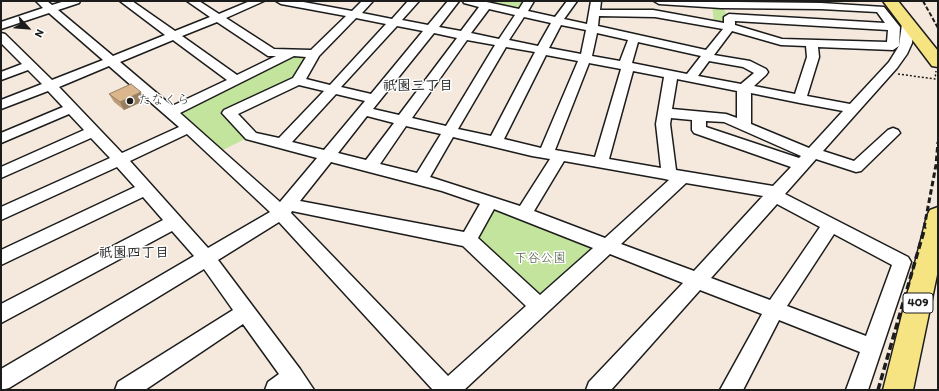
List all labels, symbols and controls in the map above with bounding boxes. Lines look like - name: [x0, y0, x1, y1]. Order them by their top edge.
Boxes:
- north arrow: [8, 8, 48, 48]
- text: N: [32, 27, 47, 40]
- district label: 祇園三丁目: [383, 78, 453, 94]
- place label: たなくら: [138, 93, 190, 109]
- marker: たなくら: [125, 96, 135, 106]
- district label: 祇園四丁目: [99, 245, 169, 261]
- park label: 下谷公園: [514, 251, 566, 267]
- road number: 409: [903, 293, 933, 313]

